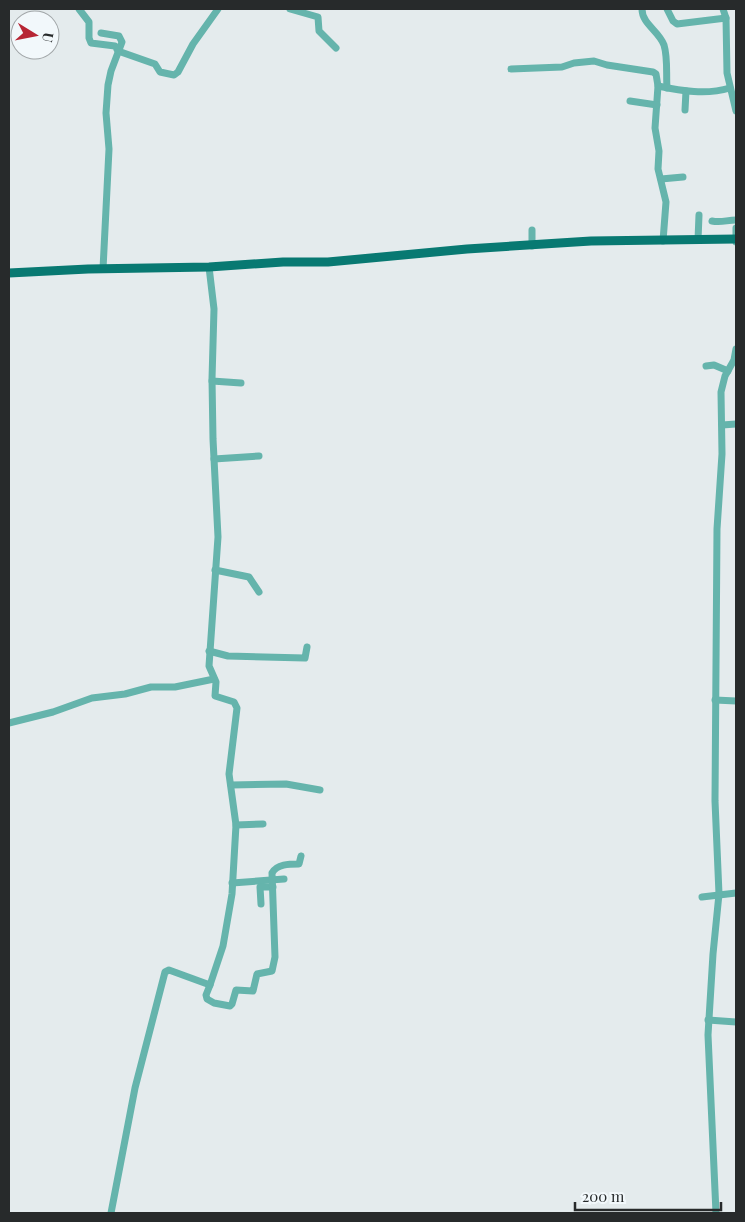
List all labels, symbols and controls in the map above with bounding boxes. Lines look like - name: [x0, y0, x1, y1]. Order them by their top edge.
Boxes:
- north arrow: [10, 10, 60, 60]
- text: U: [38, 31, 58, 44]
- scale bar: [575, 1180, 721, 1212]
- text: 200 m: [582, 1186, 625, 1206]

